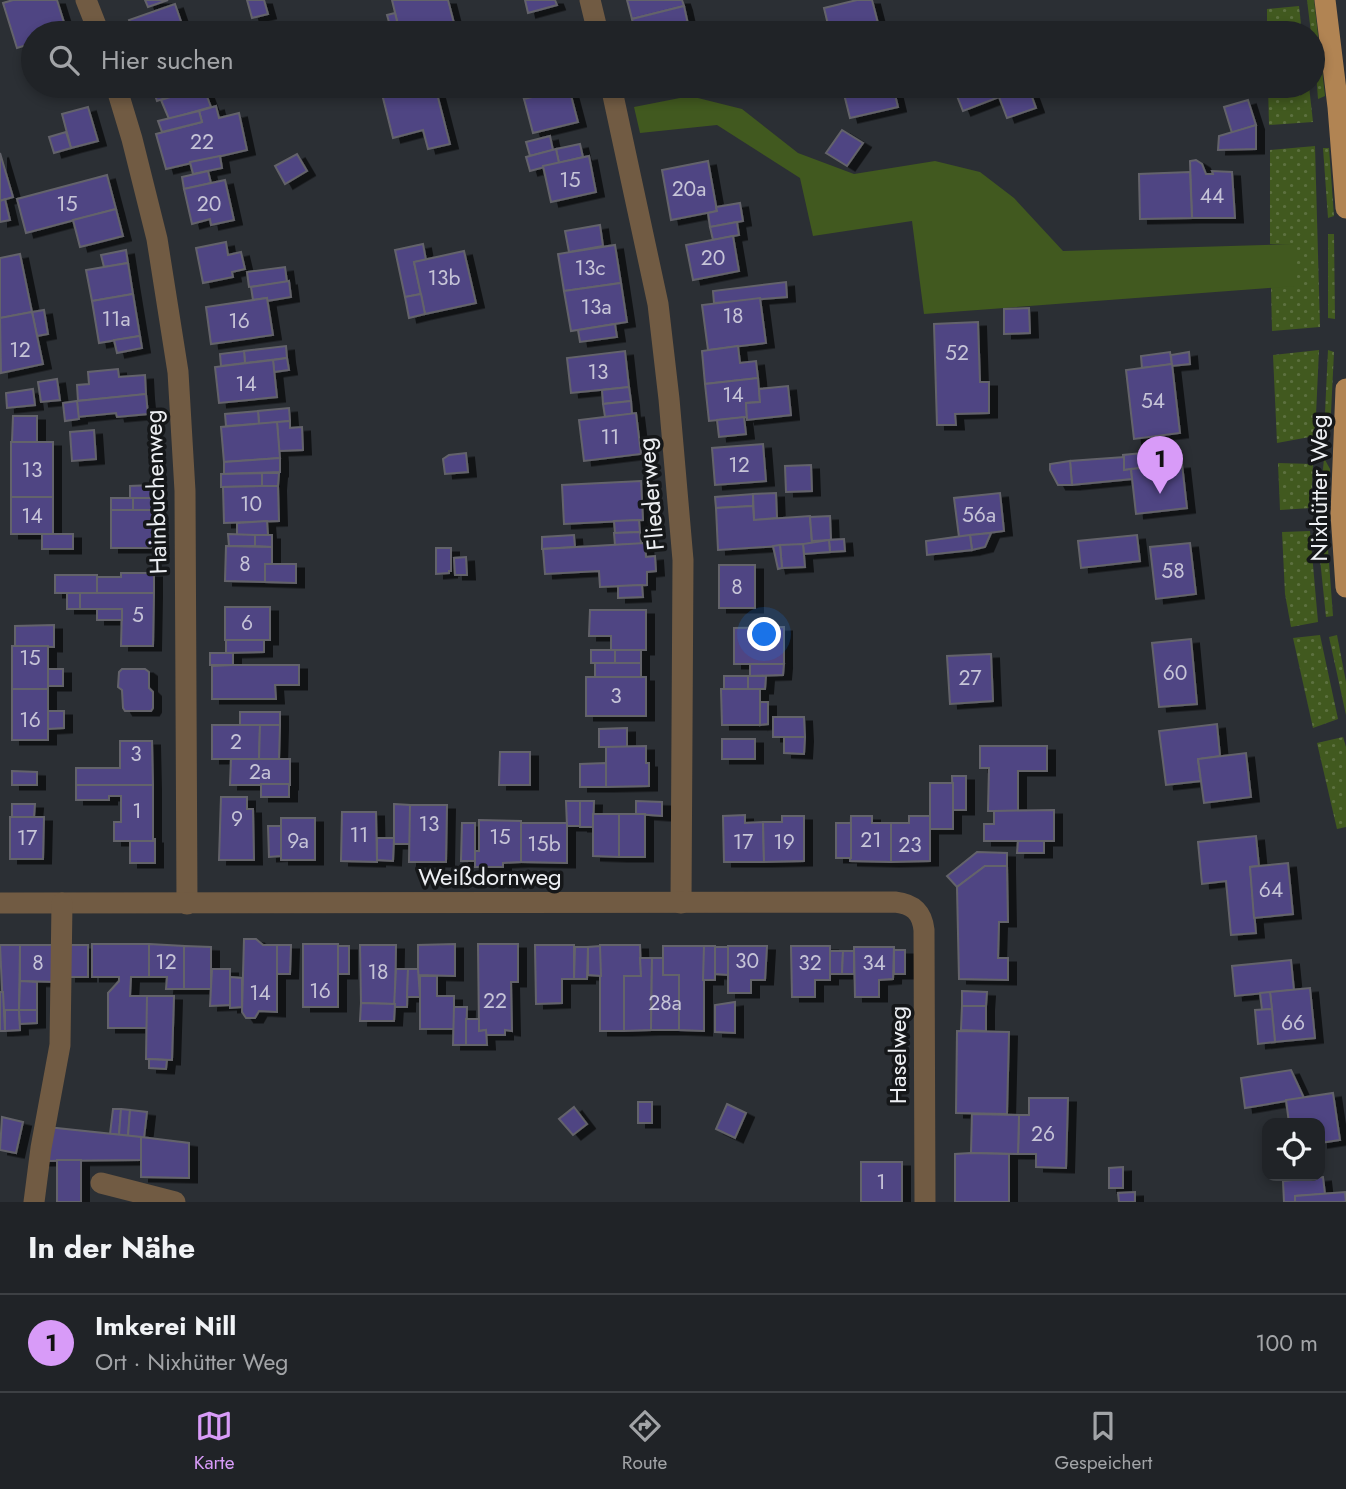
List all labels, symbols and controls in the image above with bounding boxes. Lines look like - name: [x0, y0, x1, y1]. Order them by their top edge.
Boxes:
- search box: [21, 21, 1325, 98]
- icon: search: [45, 41, 83, 79]
- text: Hier suchen: [101, 41, 234, 79]
- house number: 22: [190, 127, 214, 157]
- house number: 15: [559, 165, 581, 195]
- house number: 20a: [672, 174, 706, 204]
- house number: 44: [1200, 181, 1224, 211]
- house number: 15: [56, 189, 78, 219]
- house number: 20: [197, 189, 221, 219]
- house number: 20: [701, 243, 725, 273]
- house number: 13c: [575, 253, 605, 283]
- house number: 13b: [428, 263, 460, 293]
- house number: 13a: [580, 292, 612, 322]
- house number: 18: [723, 301, 743, 331]
- house number: 11a: [101, 304, 131, 334]
- house number: 16: [228, 306, 250, 336]
- house number: 12: [9, 335, 31, 365]
- house number: 52: [945, 338, 969, 368]
- house number: 13: [588, 357, 608, 387]
- house number: 14: [235, 369, 257, 399]
- house number: 14: [722, 380, 744, 410]
- house number: 54: [1141, 386, 1165, 416]
- street label: Hainbuchenweg: [135, 409, 176, 575]
- street label: Nixhütter Weg: [1301, 414, 1336, 562]
- house number: 11: [601, 422, 619, 452]
- street label: Fliederweg: [628, 436, 673, 552]
- pin: 1: [1137, 436, 1183, 494]
- house number: 12: [728, 450, 750, 480]
- house number: 13: [22, 455, 42, 485]
- house number: 10: [240, 489, 262, 519]
- house number: 56a: [962, 500, 996, 530]
- house number: 14: [21, 501, 43, 531]
- house number: 8: [239, 549, 251, 579]
- house number: 58: [1161, 556, 1185, 586]
- house number: 8: [731, 572, 743, 602]
- house number: 5: [132, 600, 144, 630]
- house number: 6: [241, 608, 253, 638]
- your location: [747, 617, 781, 651]
- house number: 15: [19, 643, 41, 673]
- house number: 60: [1163, 658, 1187, 688]
- house number: 27: [959, 663, 981, 693]
- house number: 3: [610, 681, 622, 711]
- house number: 16: [19, 705, 41, 735]
- house number: 2: [230, 727, 242, 757]
- house number: 3: [130, 739, 142, 769]
- house number: 2a: [249, 757, 271, 787]
- house number: 1: [132, 796, 142, 826]
- house number: 9: [231, 804, 243, 834]
- house number: 13: [419, 809, 439, 839]
- house number: 11: [350, 820, 368, 850]
- house number: 15: [489, 822, 511, 852]
- house number: 17: [17, 823, 37, 853]
- house number: 21: [860, 825, 882, 855]
- house number: 9a: [287, 826, 309, 856]
- house number: 17: [733, 827, 753, 857]
- house number: 19: [773, 827, 795, 857]
- house number: 15b: [527, 829, 561, 859]
- house number: 23: [898, 830, 922, 860]
- street label: Weißdornweg: [418, 859, 562, 894]
- house number: 64: [1259, 875, 1283, 905]
- house number: 30: [735, 946, 759, 976]
- house number: 12: [155, 947, 177, 977]
- house number: 8: [32, 948, 44, 978]
- house number: 32: [798, 948, 822, 978]
- house number: 34: [862, 948, 886, 978]
- house number: 18: [368, 957, 388, 987]
- house number: 16: [309, 976, 331, 1006]
- house number: 14: [249, 978, 271, 1008]
- house number: 22: [483, 986, 507, 1016]
- house number: 28a: [648, 988, 682, 1018]
- street label: Haselweg: [880, 1006, 915, 1104]
- house number: 66: [1281, 1008, 1305, 1038]
- map controls: [1262, 1118, 1325, 1181]
- button: locate: [1262, 1118, 1325, 1181]
- house number: 26: [1031, 1119, 1055, 1149]
- house number: 1: [876, 1167, 886, 1197]
- text: In der Nähe: [28, 1226, 195, 1269]
- text: Imkerei Nill: [95, 1307, 236, 1345]
- text: 1: [45, 1326, 57, 1360]
- text: 100 m: [1255, 1326, 1318, 1360]
- text: Ort · Nixhütter Weg: [95, 1345, 288, 1379]
- tab: Karte: [194, 1407, 234, 1476]
- tab: Route: [622, 1407, 667, 1476]
- tab: Gespeichert: [1055, 1407, 1152, 1476]

